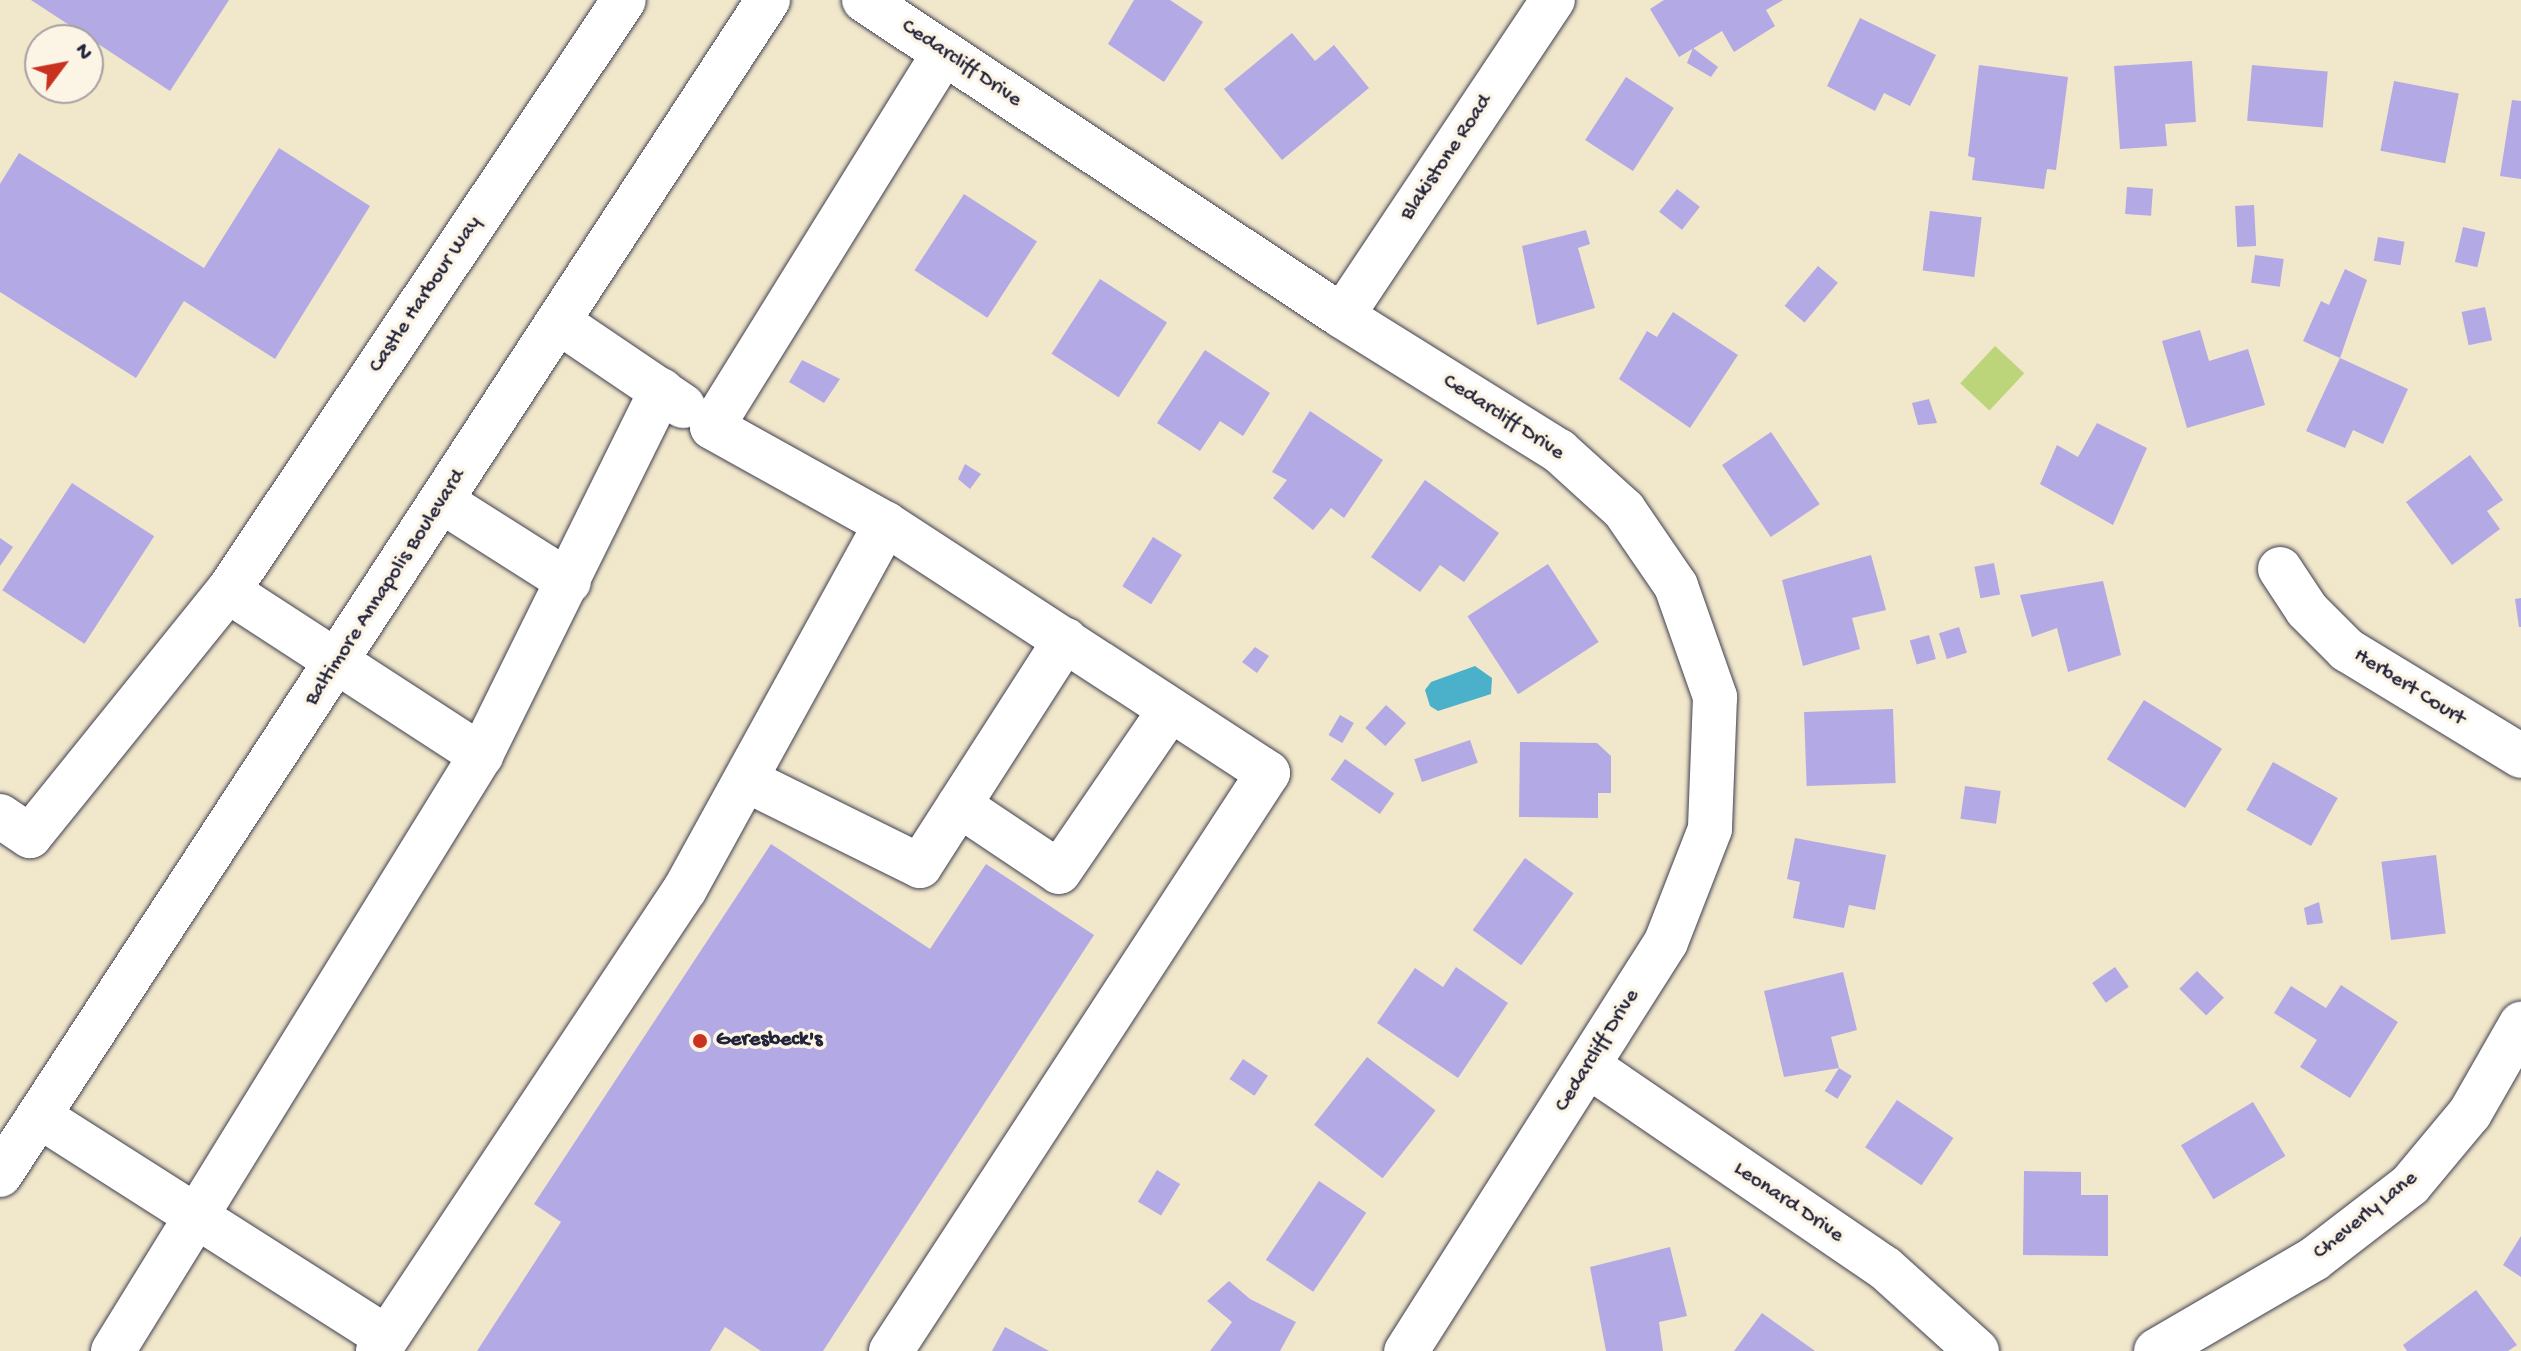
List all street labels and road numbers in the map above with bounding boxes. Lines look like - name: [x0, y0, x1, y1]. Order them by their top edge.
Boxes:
- street label: Cedarcliff Drive: [896, 14, 1026, 114]
- street label: Blakistone Road: [1395, 90, 1499, 226]
- street label: Castle Harbour Way: [364, 212, 488, 378]
- street label: Cedarcliff Drive: [1437, 369, 1569, 467]
- street label: Baltimore Annapolis Boulevard: [300, 465, 472, 711]
- street label: Herbert Court: [2348, 643, 2470, 733]
- street label: Cedarcliff Drive: [1550, 985, 1646, 1117]
- street label: Leonard Drive: [1728, 1156, 1848, 1250]
- street label: Cheverly Lane: [2308, 1166, 2424, 1266]

